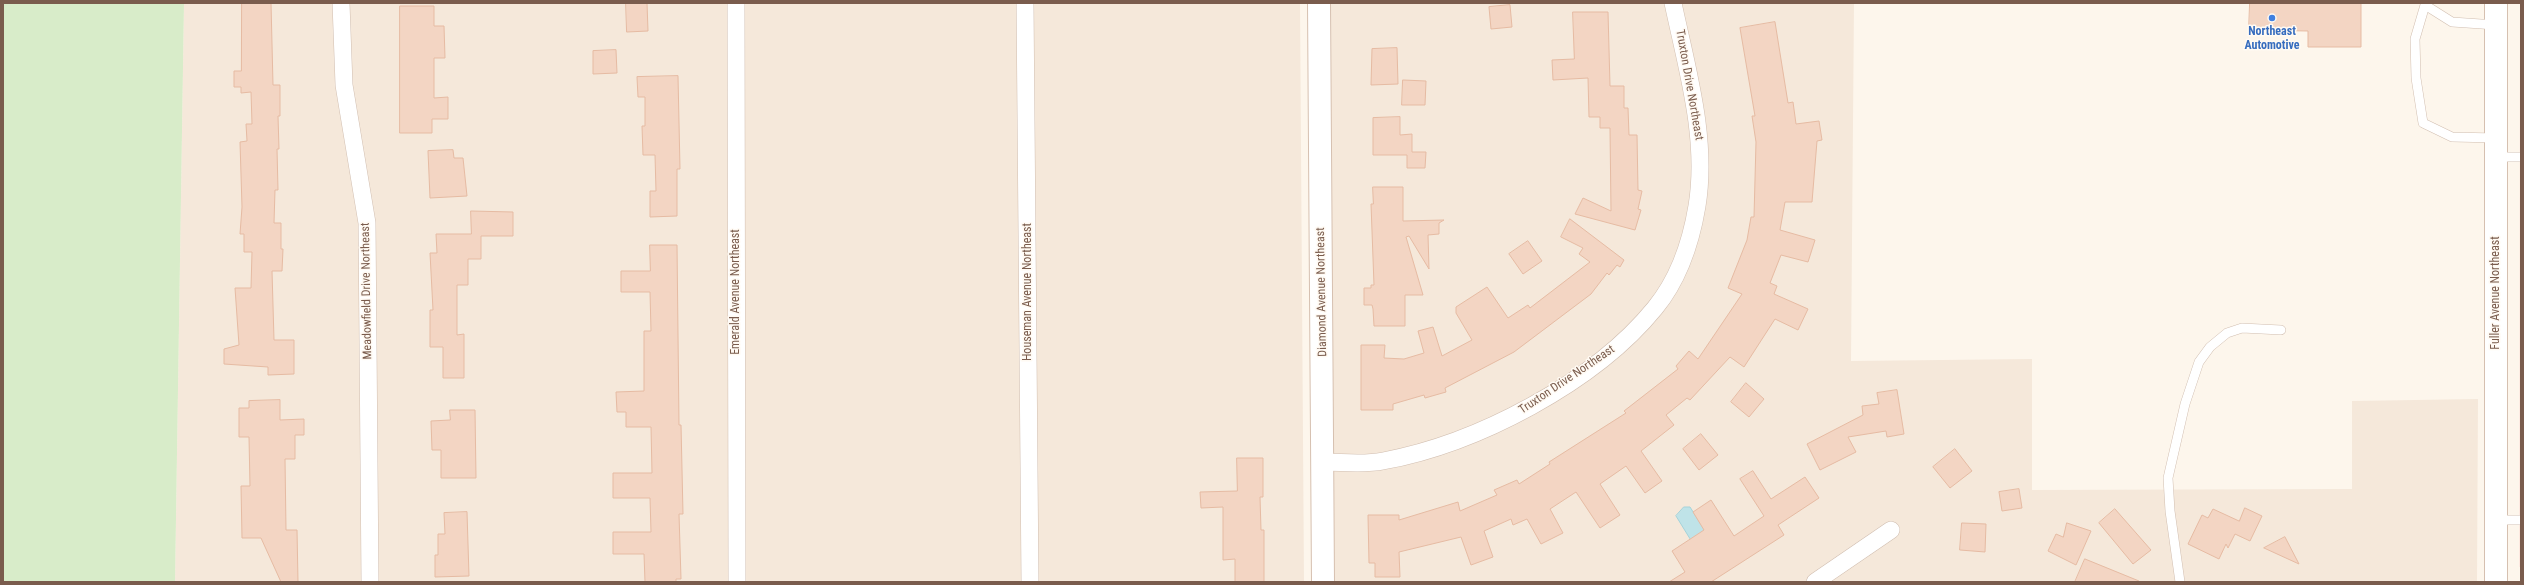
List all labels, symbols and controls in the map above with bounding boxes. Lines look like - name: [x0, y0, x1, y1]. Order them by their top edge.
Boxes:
- marker: Northeast Automotive: [2267, 13, 2277, 23]
- place label: Northeast Automotive: [2244, 25, 2300, 53]
- street label: Truxton Drive Northeast: [1672, 28, 1706, 142]
- street label: Meadowfield Drive Northeast: [359, 222, 375, 360]
- street label: Houseman Avenue Northeast: [1021, 223, 1035, 361]
- street label: Diamond Avenue Northeast: [1314, 227, 1330, 357]
- street label: Emerald Avenue Northeast: [729, 229, 743, 355]
- street label: Fuller Avenue Northeast: [2489, 236, 2503, 350]
- street label: Truxton Drive Northeast: [1516, 343, 1618, 417]

